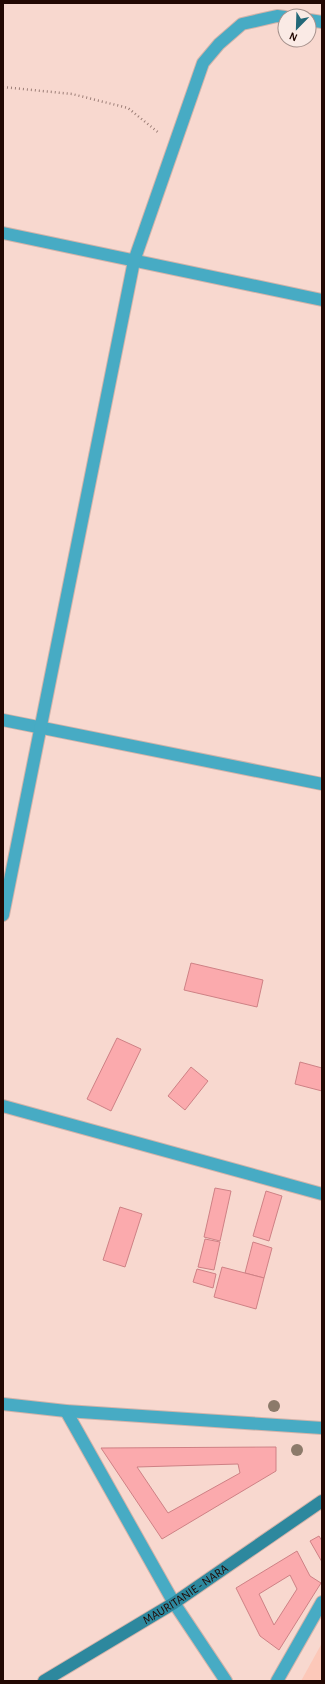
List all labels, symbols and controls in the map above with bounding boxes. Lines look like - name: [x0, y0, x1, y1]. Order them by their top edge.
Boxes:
- north arrow: [277, 8, 317, 48]
- text: N: [288, 30, 299, 43]
- street label: MAURITANIE - NARA: [141, 1562, 230, 1626]

